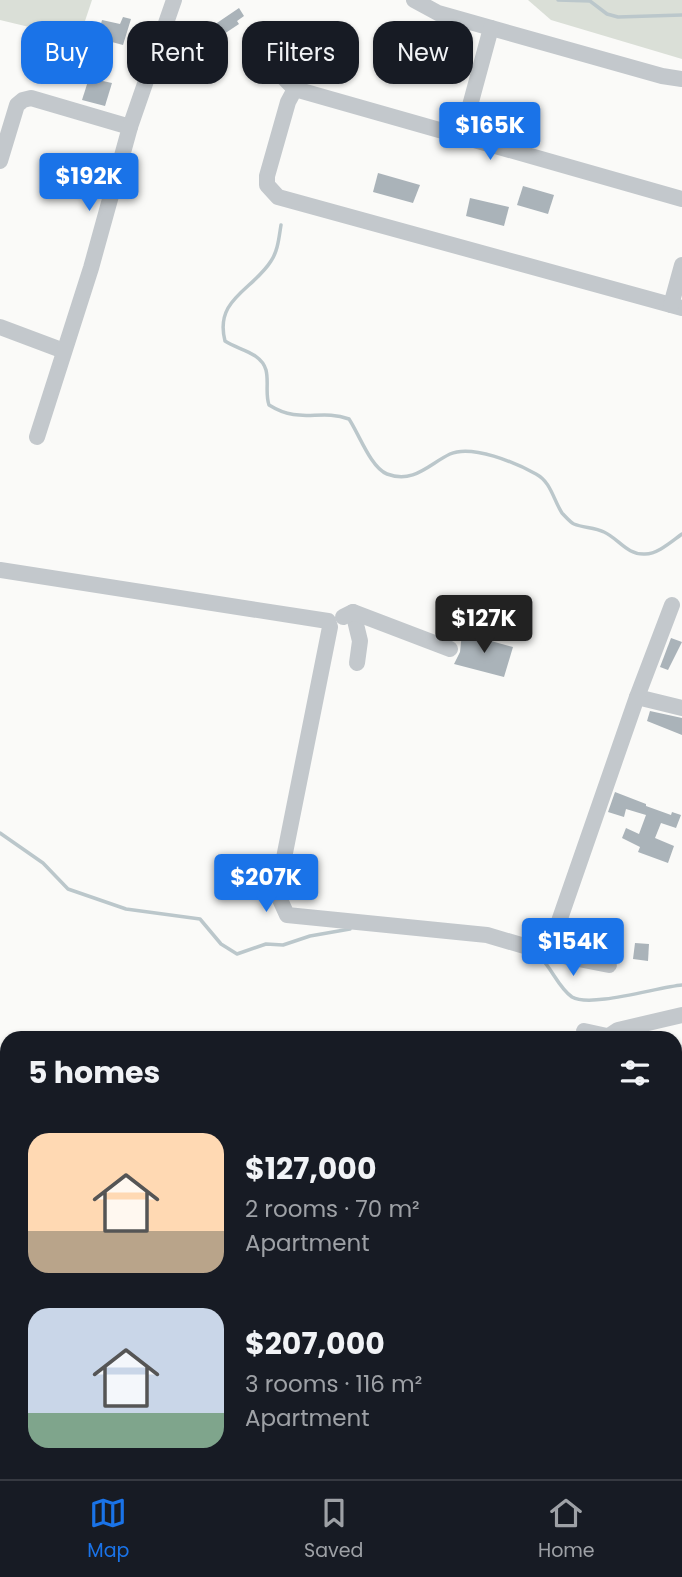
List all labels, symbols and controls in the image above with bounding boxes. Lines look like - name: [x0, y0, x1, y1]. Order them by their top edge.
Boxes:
- chip: Buy: [21, 21, 113, 84]
- chip: Rent: [127, 21, 228, 84]
- chip: Filters: [242, 21, 359, 84]
- chip: New: [373, 21, 473, 84]
- pin: $165K: [441, 102, 539, 162]
- text: $165K: [455, 109, 525, 141]
- pin: $192K: [40, 154, 138, 213]
- text: $192K: [55, 160, 123, 192]
- pin: $127K: [435, 596, 533, 655]
- text: $127K: [451, 602, 517, 634]
- pin: $207K: [217, 855, 315, 914]
- text: $207K: [230, 861, 302, 893]
- pin: $154K: [524, 918, 622, 978]
- text: $154K: [538, 925, 608, 957]
- text: 5 homes: [28, 1051, 160, 1094]
- icon: filters: [616, 1054, 654, 1092]
- text: $127,000: [245, 1147, 377, 1190]
- icon: home: [84, 1161, 168, 1245]
- text: 2 rooms · 70 m²: [245, 1193, 420, 1225]
- text: Apartment: [245, 1227, 370, 1259]
- text: $207,000: [245, 1322, 385, 1365]
- icon: home: [84, 1336, 168, 1420]
- text: 3 rooms · 116 m²: [245, 1368, 422, 1400]
- text: Apartment: [245, 1402, 370, 1434]
- tab: Map: [87, 1494, 129, 1565]
- tab: Saved: [304, 1494, 363, 1565]
- tab: Home: [538, 1494, 595, 1565]

